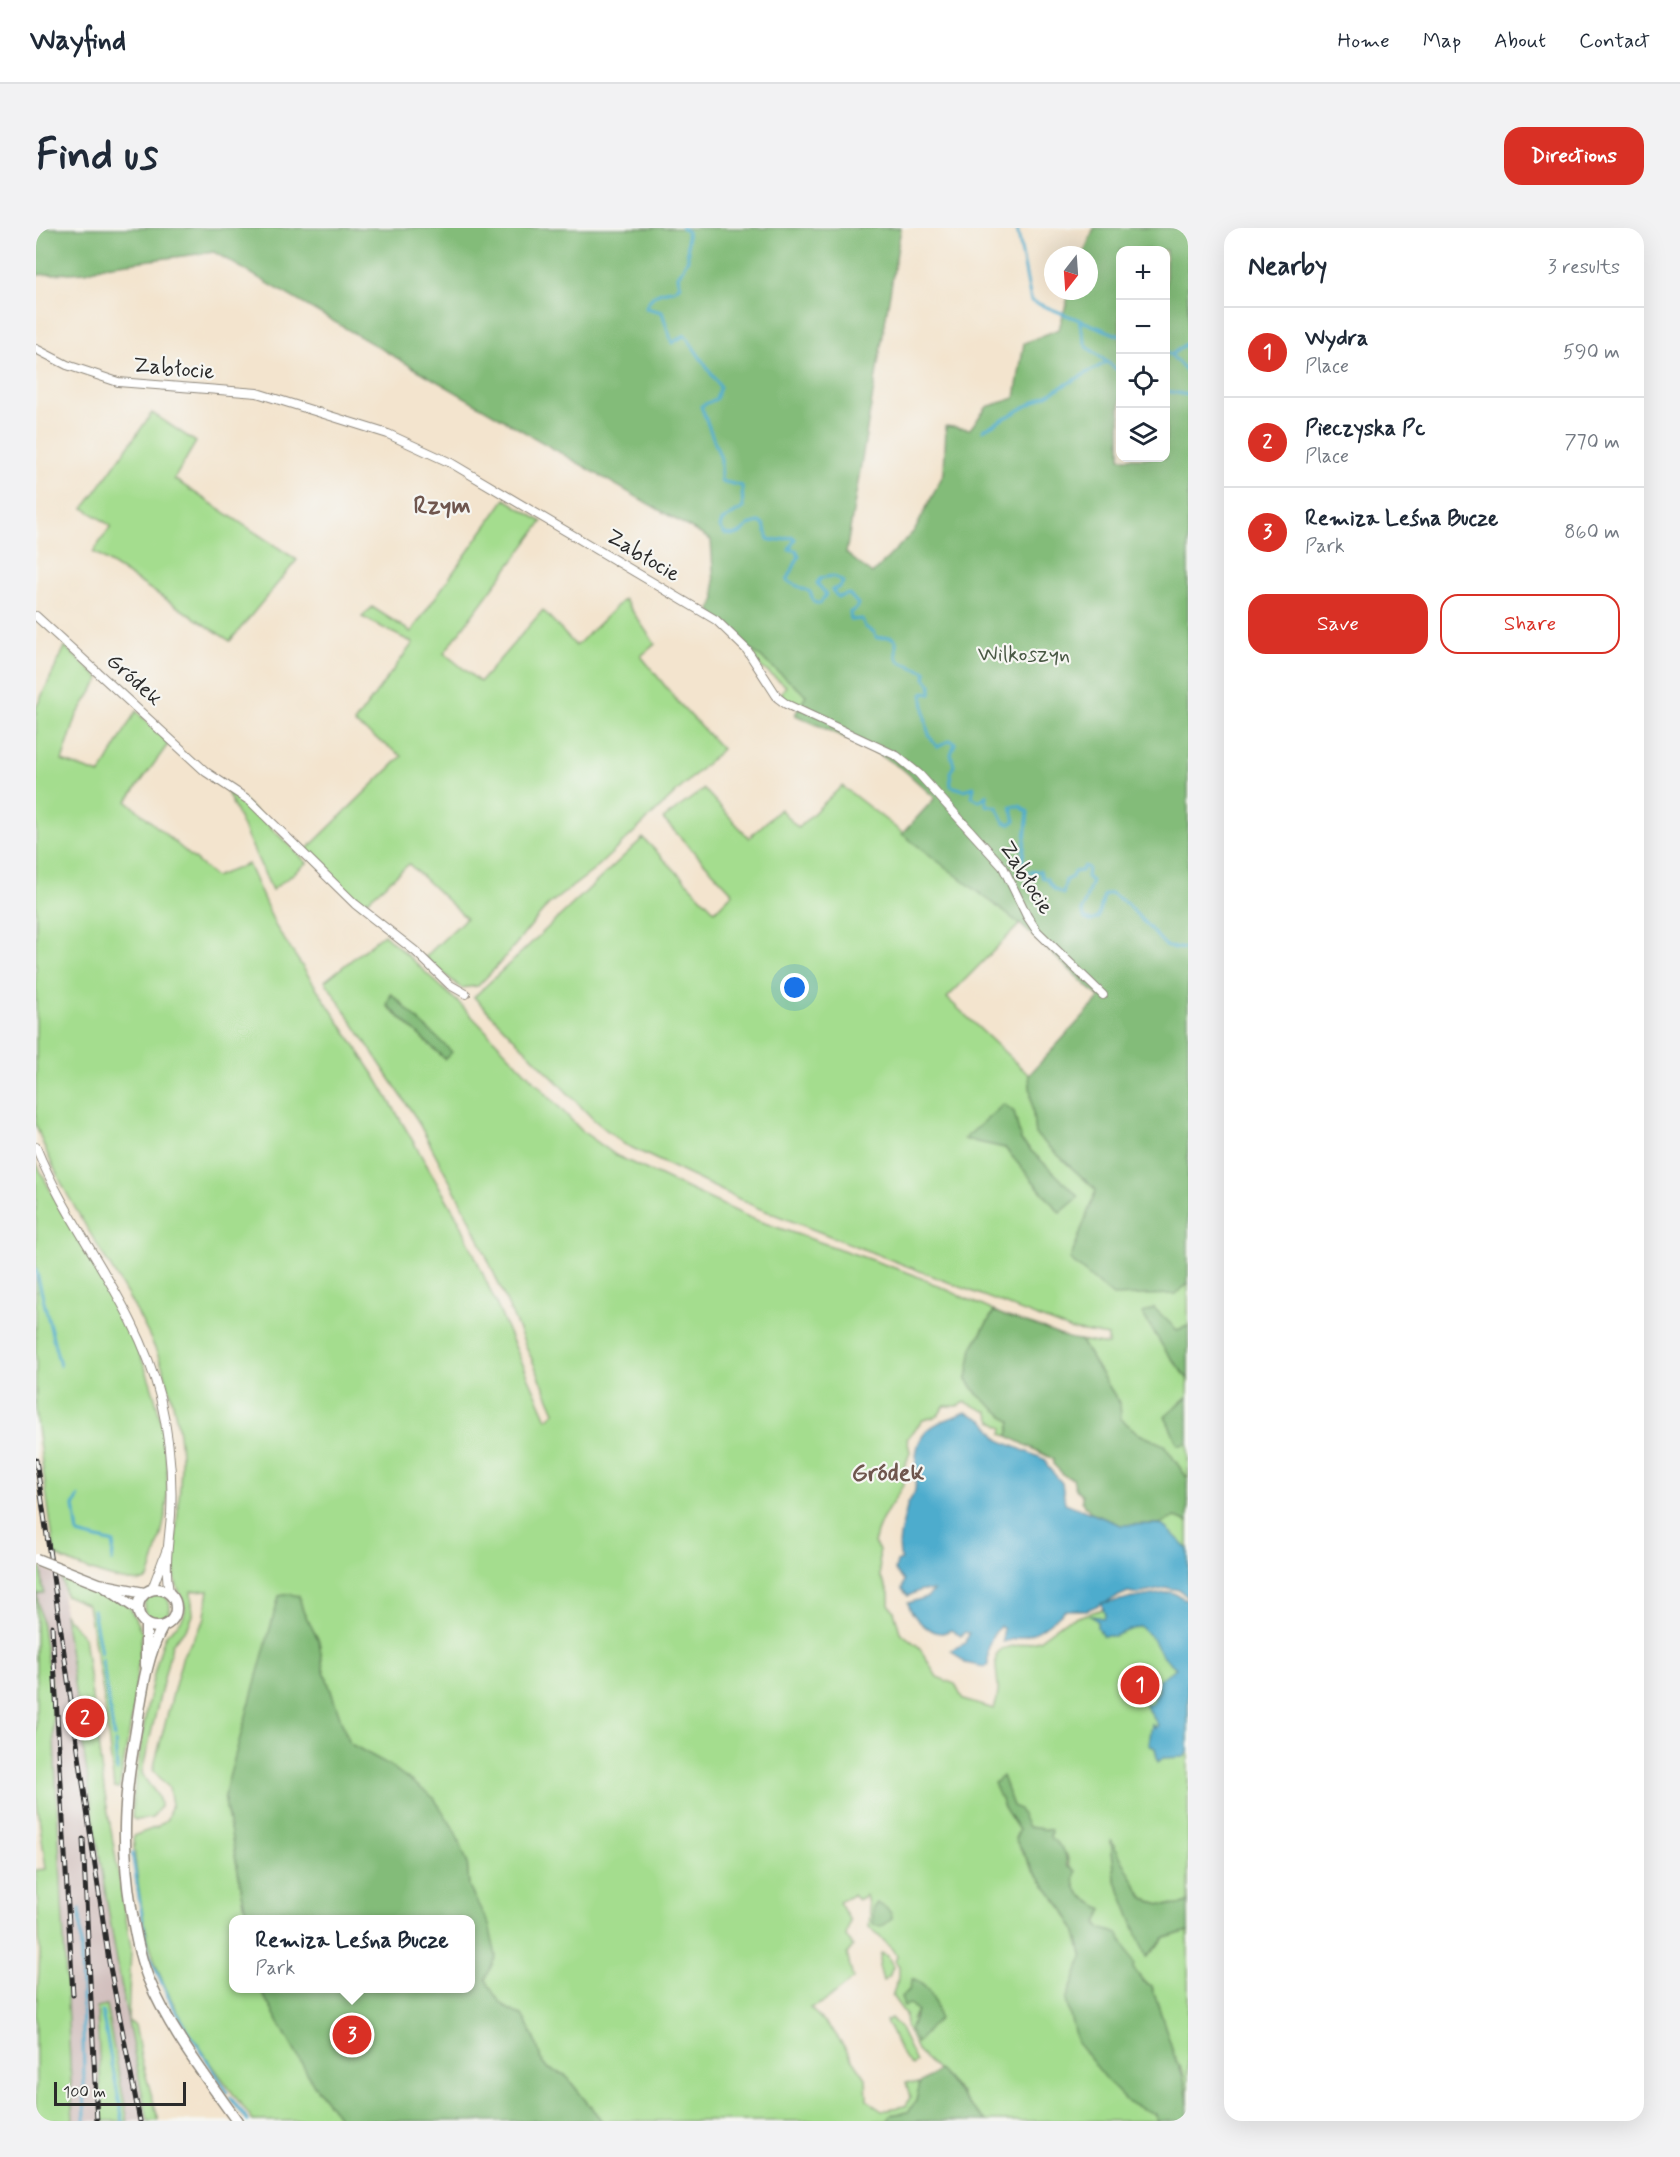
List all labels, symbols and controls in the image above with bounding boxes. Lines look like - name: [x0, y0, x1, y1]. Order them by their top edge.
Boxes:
- text: Wayfind: [30, 23, 126, 60]
- text: Home: [1338, 27, 1390, 55]
- text: Map: [1423, 27, 1461, 55]
- text: About: [1494, 27, 1546, 55]
- text: Contact: [1579, 27, 1650, 55]
- button: Directions: [1504, 127, 1644, 185]
- text: Find us: [36, 129, 158, 184]
- north arrow: [1044, 246, 1098, 300]
- map controls: [1116, 246, 1170, 462]
- button: +: [1116, 246, 1170, 300]
- text: Nearby: [1248, 250, 1327, 284]
- text: 3 results: [1548, 254, 1620, 281]
- button: −: [1116, 300, 1170, 354]
- text: Wydra: [1305, 325, 1368, 353]
- text: 1: [1263, 339, 1272, 366]
- text: 590 m: [1563, 339, 1620, 366]
- street label: Zabłocie: [132, 351, 216, 387]
- text: Place: [1305, 353, 1349, 380]
- button: locate: [1116, 354, 1170, 408]
- button: layers: [1116, 408, 1170, 462]
- text: Pieczyska Pc: [1305, 415, 1425, 443]
- text: 2: [1263, 429, 1272, 456]
- text: 770 m: [1564, 429, 1620, 456]
- text: Place: [1305, 443, 1349, 470]
- district label: Rzym: [413, 491, 471, 522]
- text: Remiza Leśna Bucze: [1305, 505, 1498, 533]
- text: 3: [1263, 519, 1272, 546]
- text: 860 m: [1564, 519, 1620, 546]
- street label: Zabłocie: [601, 523, 685, 589]
- text: Park: [1305, 533, 1345, 560]
- button: Save: [1248, 594, 1428, 654]
- button: Share: [1440, 594, 1620, 654]
- park label: Wilkoszyn: [978, 641, 1070, 669]
- street label: Gródek: [100, 647, 168, 713]
- street label: Zabłocie: [992, 836, 1060, 920]
- your location: [780, 973, 809, 1002]
- district label: Gródek: [852, 1458, 925, 1489]
- pin: 1: [1120, 1662, 1160, 1708]
- pin: 2: [65, 1696, 104, 1740]
- popup: [229, 1915, 475, 1993]
- text: Remiza Leśna Bucze: [255, 1927, 449, 1955]
- text: Park: [255, 1955, 295, 1982]
- pin: 3: [332, 2012, 372, 2058]
- scale bar: [54, 2079, 186, 2106]
- text: 100 m: [63, 2082, 106, 2103]

